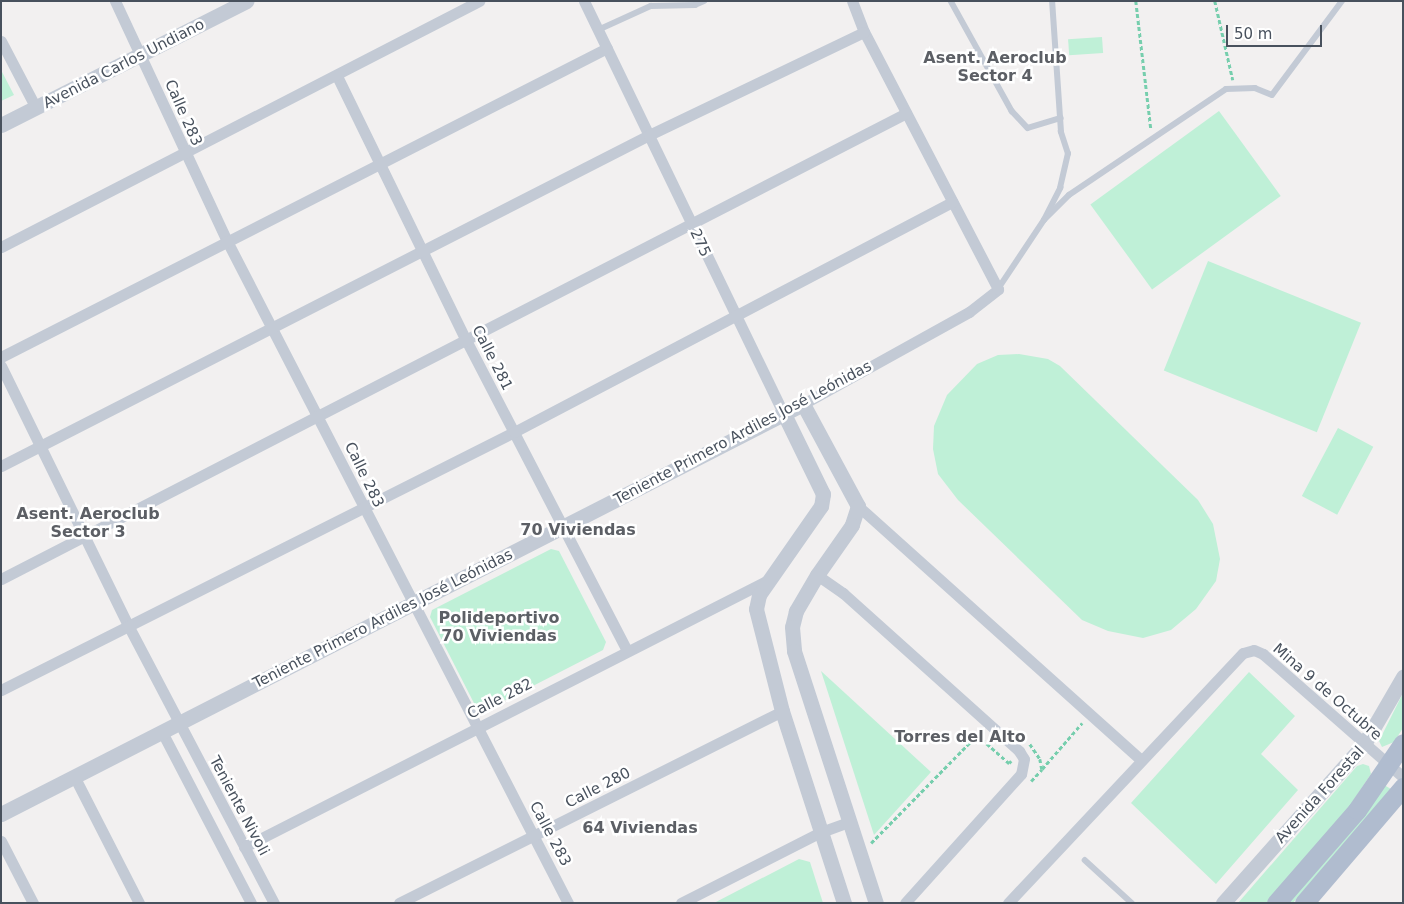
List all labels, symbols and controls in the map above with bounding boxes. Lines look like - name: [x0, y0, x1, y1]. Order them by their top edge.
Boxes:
- street label: Avenida Carlos Undiano: [40, 15, 208, 113]
- scale bar: [1229, 15, 1325, 47]
- text: 50 m: [1234, 25, 1272, 43]
- district label: Asent. Aeroclub Sector 4: [923, 48, 1067, 86]
- street label: Calle 283: [160, 77, 206, 149]
- street label: 275: [686, 226, 714, 260]
- street label: Calle 281: [468, 322, 516, 394]
- street label: Teniente Primero Ardiles José Leónidas: [611, 357, 875, 509]
- street label: Calle 283: [340, 439, 388, 511]
- district label: Asent. Aeroclub Sector 3: [16, 504, 160, 542]
- district label: 70 Viviendas: [520, 520, 636, 540]
- street label: Teniente Primero Ardiles José Leónidas: [250, 545, 516, 693]
- district label: Polideportivo 70 Viviendas: [439, 608, 559, 646]
- street label: Mina 9 de Octubre: [1269, 640, 1385, 744]
- street label: Calle 282: [464, 675, 536, 723]
- district label: Torres del Alto: [894, 727, 1026, 747]
- street label: Avenida Forestal: [1272, 743, 1368, 847]
- street label: Teniente Nivoli: [205, 753, 273, 859]
- street label: Calle 280: [562, 764, 634, 812]
- street label: Calle 283: [525, 799, 575, 869]
- district label: 64 Viviendas: [582, 818, 698, 838]

